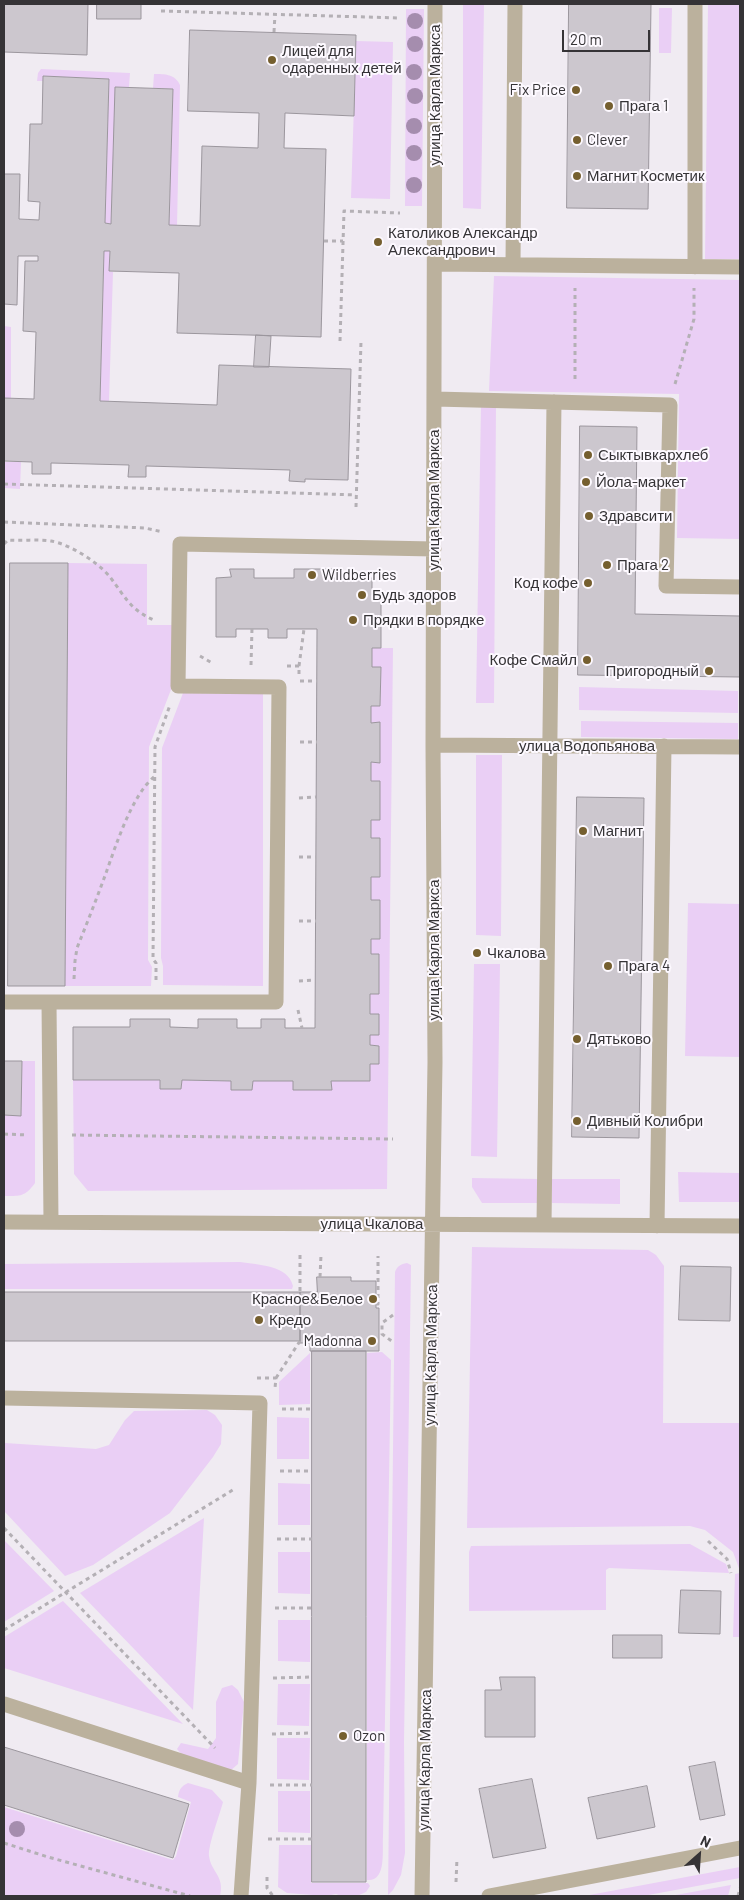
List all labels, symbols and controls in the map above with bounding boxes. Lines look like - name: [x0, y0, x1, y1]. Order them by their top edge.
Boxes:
- scale bar: [564, 20, 652, 52]
- street label: улица Карла Маркса: [426, 24, 444, 166]
- text: 20 m: [570, 30, 602, 48]
- place label: Лицей для одаренных детей: [282, 42, 402, 77]
- marker: Лицей для одаренных детей: [266, 54, 278, 66]
- place label: Fix Price: [510, 81, 566, 99]
- marker: Fix Price: [570, 84, 582, 96]
- place label: Прага 1: [619, 97, 668, 115]
- marker: Прага 1: [603, 100, 615, 112]
- place label: Clever: [587, 131, 628, 149]
- marker: Clever: [571, 134, 583, 146]
- place label: Магнит Косметик: [587, 167, 705, 185]
- marker: Магнит Косметик: [571, 170, 583, 182]
- place label: Католиков Александр Александрович: [388, 224, 538, 259]
- marker: Католиков Александр Александрович: [372, 236, 384, 248]
- street label: улица Карла Маркса: [425, 429, 443, 571]
- place label: Сыктывкархлеб: [598, 446, 708, 464]
- marker: Сыктывкархлеб: [582, 449, 594, 461]
- place label: Йола-маркет: [596, 473, 686, 491]
- marker: Йола-маркет: [580, 476, 592, 488]
- place label: Здравсити: [599, 507, 672, 525]
- marker: Здравсити: [583, 510, 595, 522]
- place label: Прага 2: [617, 556, 669, 574]
- marker: Прага 2: [601, 559, 613, 571]
- place label: Wildberries: [322, 566, 397, 584]
- marker: Wildberries: [306, 569, 318, 581]
- place label: Код кофе: [514, 574, 578, 592]
- marker: Код кофе: [582, 577, 594, 589]
- place label: Будь здоров: [372, 586, 456, 604]
- marker: Будь здоров: [356, 589, 368, 601]
- place label: Прядки в порядке: [363, 611, 484, 629]
- marker: Прядки в порядке: [347, 614, 359, 626]
- place label: Кофе Смайл: [490, 651, 577, 669]
- marker: Кофе Смайл: [581, 654, 593, 666]
- place label: Пригородный: [605, 662, 699, 680]
- marker: Пригородный: [703, 665, 715, 677]
- street label: улица Водопьянова: [519, 737, 655, 755]
- place label: Магнит: [593, 822, 643, 840]
- marker: Магнит: [577, 825, 589, 837]
- street label: улица Карла Маркса: [425, 879, 443, 1021]
- place label: Чкалова: [487, 944, 546, 962]
- marker: Чкалова: [471, 947, 483, 959]
- place label: Прага 4: [618, 957, 670, 975]
- marker: Прага 4: [602, 960, 614, 972]
- place label: Дятьково: [587, 1030, 651, 1048]
- marker: Дятьково: [571, 1033, 583, 1045]
- place label: Дивный Колибри: [587, 1112, 703, 1130]
- marker: Дивный Колибри: [571, 1115, 583, 1127]
- street label: улица Чкалова: [321, 1215, 423, 1233]
- street label: улица Карла Маркса: [421, 1284, 441, 1426]
- place label: Красное&Белое: [252, 1290, 363, 1308]
- marker: Красное&Белое: [367, 1293, 379, 1305]
- place label: Кредо: [269, 1311, 311, 1329]
- marker: Кредо: [253, 1314, 265, 1326]
- place label: Madonna: [303, 1332, 362, 1350]
- marker: Madonna: [366, 1335, 378, 1347]
- street label: улица Карла Маркса: [415, 1689, 435, 1831]
- place label: Ozon: [353, 1727, 385, 1745]
- marker: Ozon: [337, 1730, 349, 1742]
- north arrow: [674, 1830, 724, 1880]
- text: N: [698, 1831, 714, 1851]

